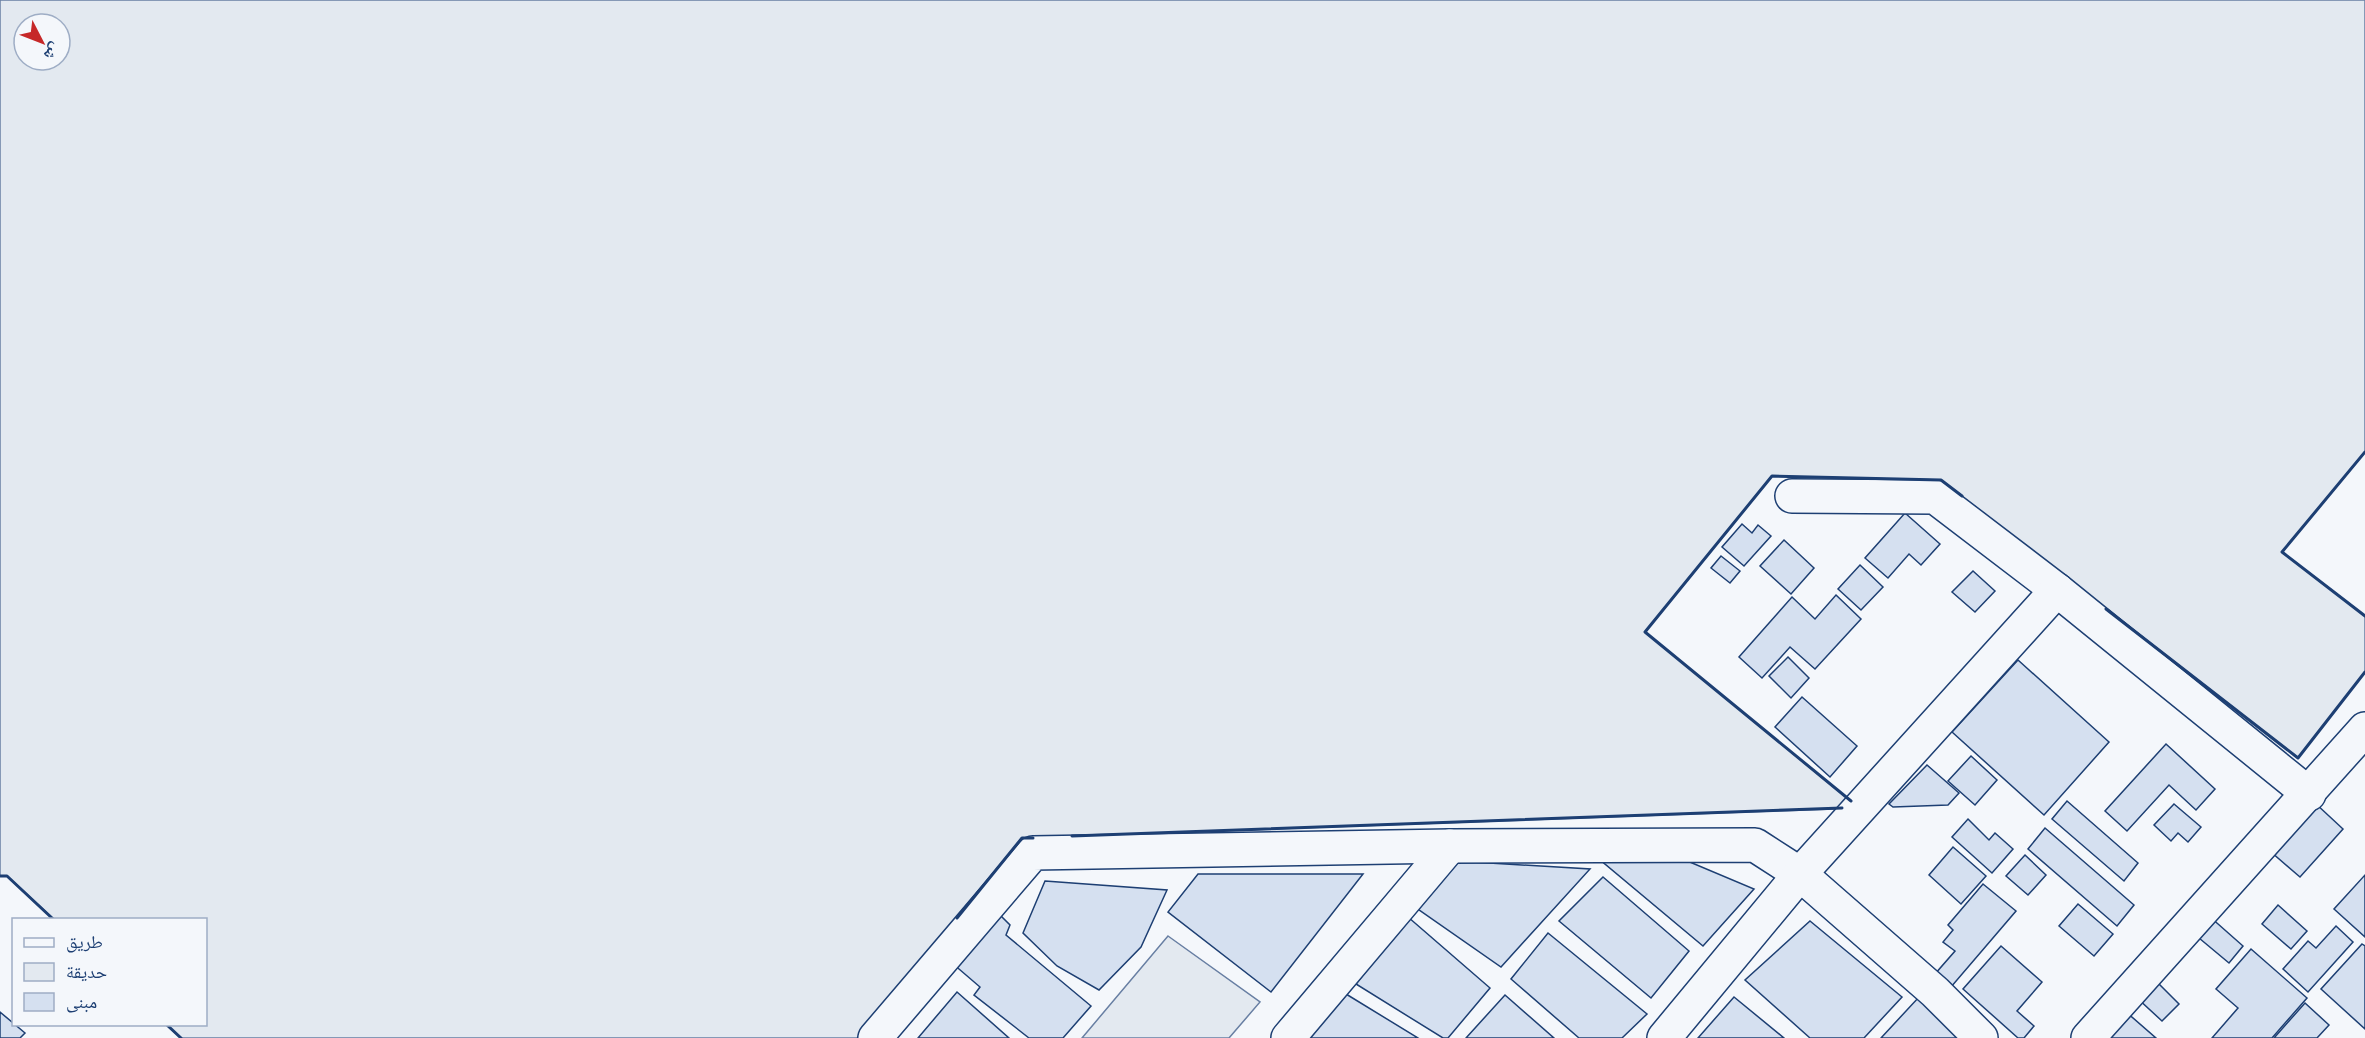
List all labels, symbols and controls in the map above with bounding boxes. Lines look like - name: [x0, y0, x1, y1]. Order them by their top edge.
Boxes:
- north arrow: [12, 12, 72, 72]
- text: ش: [40, 39, 66, 64]
- legend: [12, 918, 207, 1026]
- text: طريق: [66, 931, 103, 953]
- text: حديقة: [66, 961, 107, 982]
- text: مبنى: [66, 991, 97, 1013]

